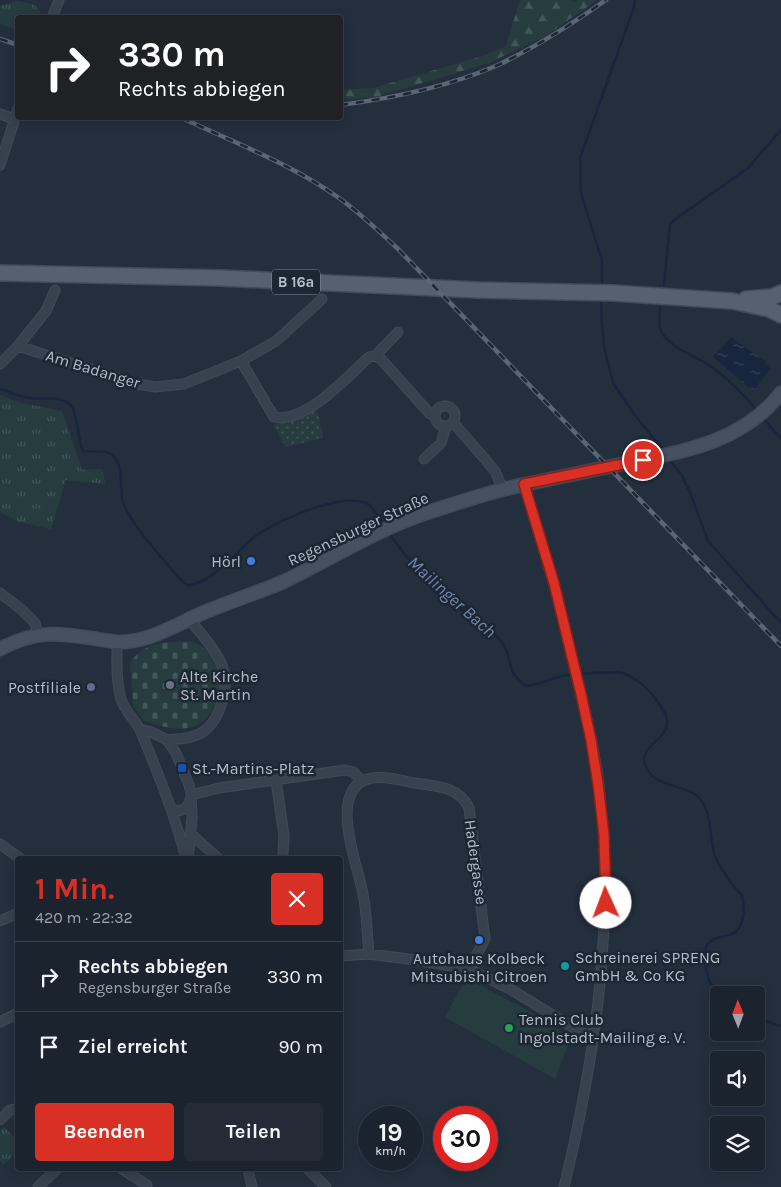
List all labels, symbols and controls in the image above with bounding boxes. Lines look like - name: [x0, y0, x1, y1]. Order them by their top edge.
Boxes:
- text: 330 m: [118, 34, 226, 75]
- icon: right: [35, 35, 100, 100]
- text: Rechts abbiegen: [118, 76, 286, 102]
- road number: B 16a: [272, 270, 320, 294]
- street label: Am Badanger: [44, 346, 143, 392]
- pin: [622, 439, 664, 481]
- icon: arrive: [629, 446, 657, 474]
- street label: Regensburger Straße: [285, 488, 431, 570]
- water label: Mailinger Bach: [403, 551, 501, 643]
- place label: Hörl: [211, 552, 241, 571]
- marker: Hörl: [245, 555, 257, 567]
- place label: Alte Kirche St. Martin: [180, 667, 258, 704]
- place label: Postfiliale: [8, 678, 81, 697]
- marker: Alte Kirche St. Martin: [164, 679, 176, 691]
- marker: Postfiliale: [85, 681, 97, 693]
- place label: St.-Martins-Platz: [192, 759, 314, 778]
- marker: St.-Martins-Platz: [176, 762, 188, 774]
- street label: Hadergasse: [461, 818, 491, 906]
- text: 1 Min.: [35, 871, 115, 907]
- button: close: [271, 873, 323, 925]
- position arrow: [579, 876, 631, 928]
- text: 420 m · 22:32: [35, 908, 133, 927]
- marker: Autohaus Kolbeck Mitsubishi Citroen: [473, 934, 485, 946]
- place label: Schreinerei SPRENG GmbH & Co KG: [575, 948, 720, 985]
- place label: Autohaus Kolbeck Mitsubishi Citroen: [411, 949, 547, 986]
- text: Rechts abbiegen: [78, 956, 228, 978]
- marker: Schreinerei SPRENG GmbH & Co KG: [559, 960, 571, 972]
- icon: right: [35, 963, 63, 991]
- text: 330 m: [267, 966, 323, 988]
- text: Regensburger Straße: [78, 978, 231, 997]
- north arrow: [710, 986, 765, 1041]
- map controls: [710, 986, 765, 1171]
- place label: Tennis Club Ingolstadt-Mailing e. V.: [519, 1010, 685, 1047]
- marker: Tennis Club Ingolstadt-Mailing e. V.: [503, 1022, 515, 1034]
- icon: arrive: [35, 1033, 63, 1061]
- text: Ziel erreicht: [78, 1036, 188, 1058]
- text: 90 m: [278, 1036, 323, 1058]
- button: sound: [710, 1051, 765, 1106]
- button: Beenden: [35, 1103, 174, 1161]
- button: Teilen: [184, 1103, 323, 1161]
- speed limit sign: 30: [433, 1106, 498, 1171]
- button: layers: [710, 1116, 765, 1171]
- text: 19: [378, 1118, 403, 1147]
- text: km/h: [375, 1144, 406, 1158]

